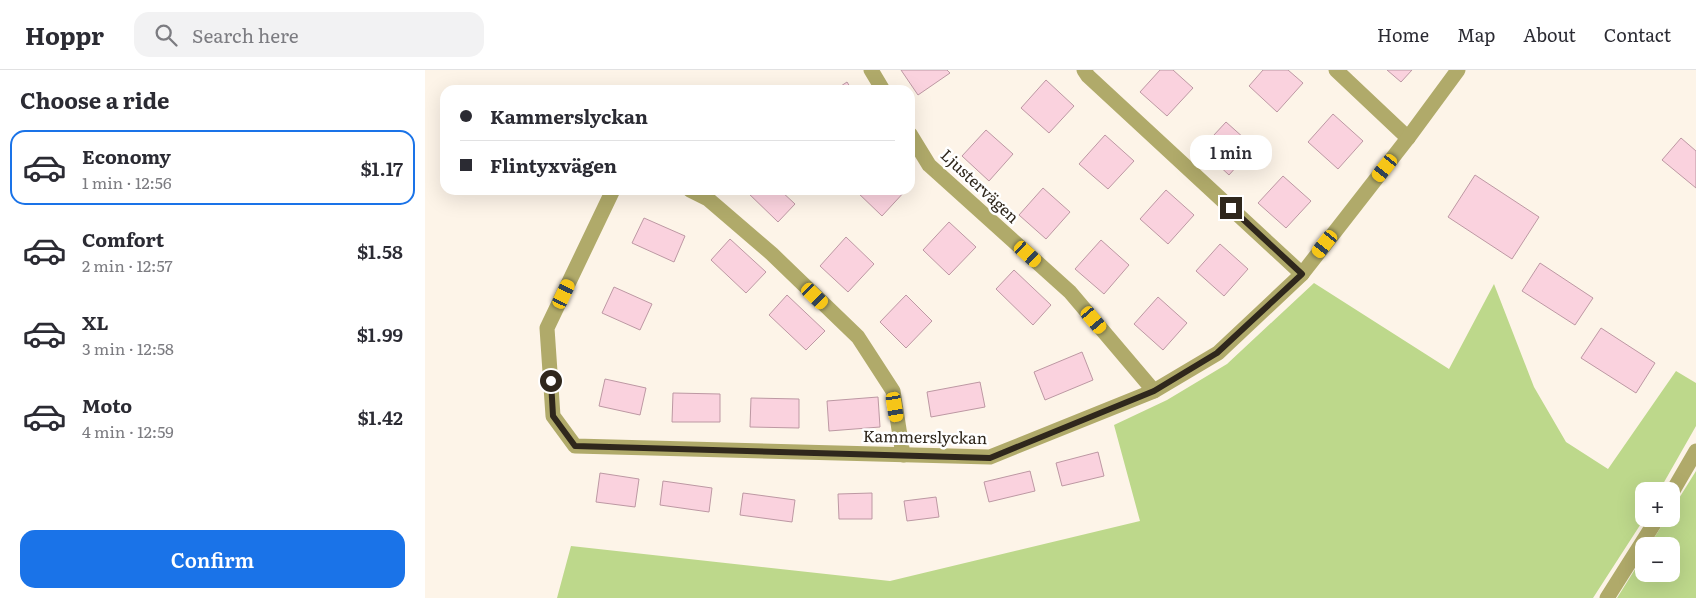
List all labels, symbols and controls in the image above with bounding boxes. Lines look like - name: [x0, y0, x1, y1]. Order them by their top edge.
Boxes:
- search box: [134, 12, 484, 57]
- text: Hoppr: [25, 17, 104, 52]
- icon: search: [152, 21, 180, 49]
- text: Search here: [192, 21, 299, 49]
- text: Home: [1377, 21, 1429, 48]
- text: Map: [1457, 21, 1495, 48]
- text: About: [1523, 21, 1576, 48]
- text: Contact: [1604, 21, 1671, 48]
- text: Choose a ride: [20, 83, 169, 116]
- text: Kammerslyckan: [490, 102, 648, 130]
- callout: 1 min: [1190, 136, 1272, 170]
- text: 1 min: [1210, 140, 1252, 164]
- text: Economy: [82, 142, 171, 170]
- street label: Ljustervägen: [936, 143, 1026, 228]
- icon: car: [22, 145, 67, 190]
- text: Flintyxvägen: [490, 151, 617, 179]
- car: [1369, 152, 1400, 184]
- text: $1.17: [361, 154, 403, 182]
- text: 1 min · 12:56: [82, 170, 172, 194]
- route end: [1220, 197, 1242, 219]
- text: Comfort: [82, 225, 164, 253]
- icon: car: [22, 228, 67, 273]
- car: [1309, 228, 1340, 260]
- text: $1.58: [357, 237, 403, 265]
- car: [1011, 238, 1044, 270]
- text: 2 min · 12:57: [82, 253, 173, 277]
- car: [550, 277, 577, 311]
- car: [799, 280, 831, 312]
- car: [1078, 304, 1109, 336]
- text: XL: [82, 308, 109, 336]
- icon: car: [22, 311, 67, 356]
- text: $1.99: [357, 320, 403, 348]
- text: 3 min · 12:58: [82, 336, 174, 360]
- route start: [540, 370, 562, 392]
- text: Moto: [82, 391, 132, 419]
- car: [885, 391, 904, 423]
- icon: car: [22, 394, 67, 439]
- text: $1.42: [357, 403, 403, 431]
- text: 4 min · 12:59: [82, 419, 174, 443]
- street label: Kammerslyckan: [863, 423, 988, 449]
- map controls: [1635, 482, 1680, 582]
- button: +: [1635, 482, 1680, 527]
- button: Confirm: [20, 530, 405, 588]
- button: −: [1635, 537, 1680, 582]

